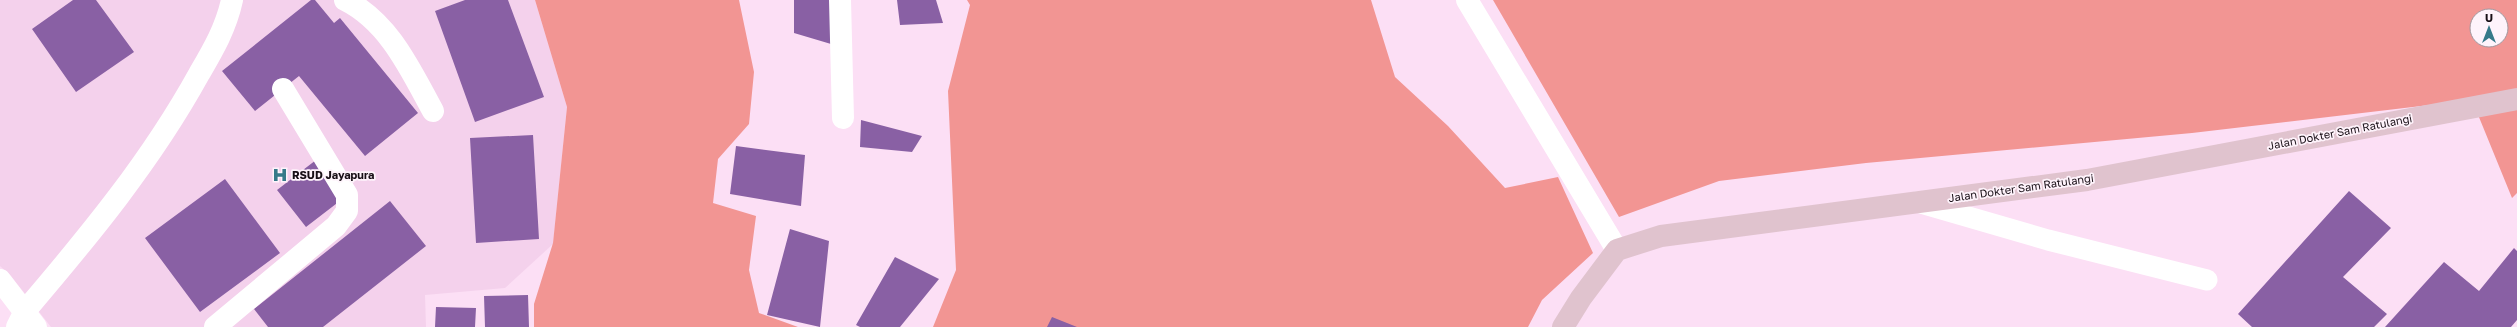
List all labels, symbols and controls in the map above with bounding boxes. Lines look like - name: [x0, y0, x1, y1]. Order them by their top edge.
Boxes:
- north arrow: [2469, 8, 2509, 48]
- text: U: [2485, 11, 2493, 24]
- street label: Jalan Dokter Sam Ratulangi: [2267, 111, 2413, 152]
- hospital icon: RSUD Jayapura: [271, 166, 289, 184]
- place label: RSUD Jayapura: [292, 168, 374, 181]
- street label: Jalan Dokter Sam Ratulangi: [1947, 171, 2094, 204]

